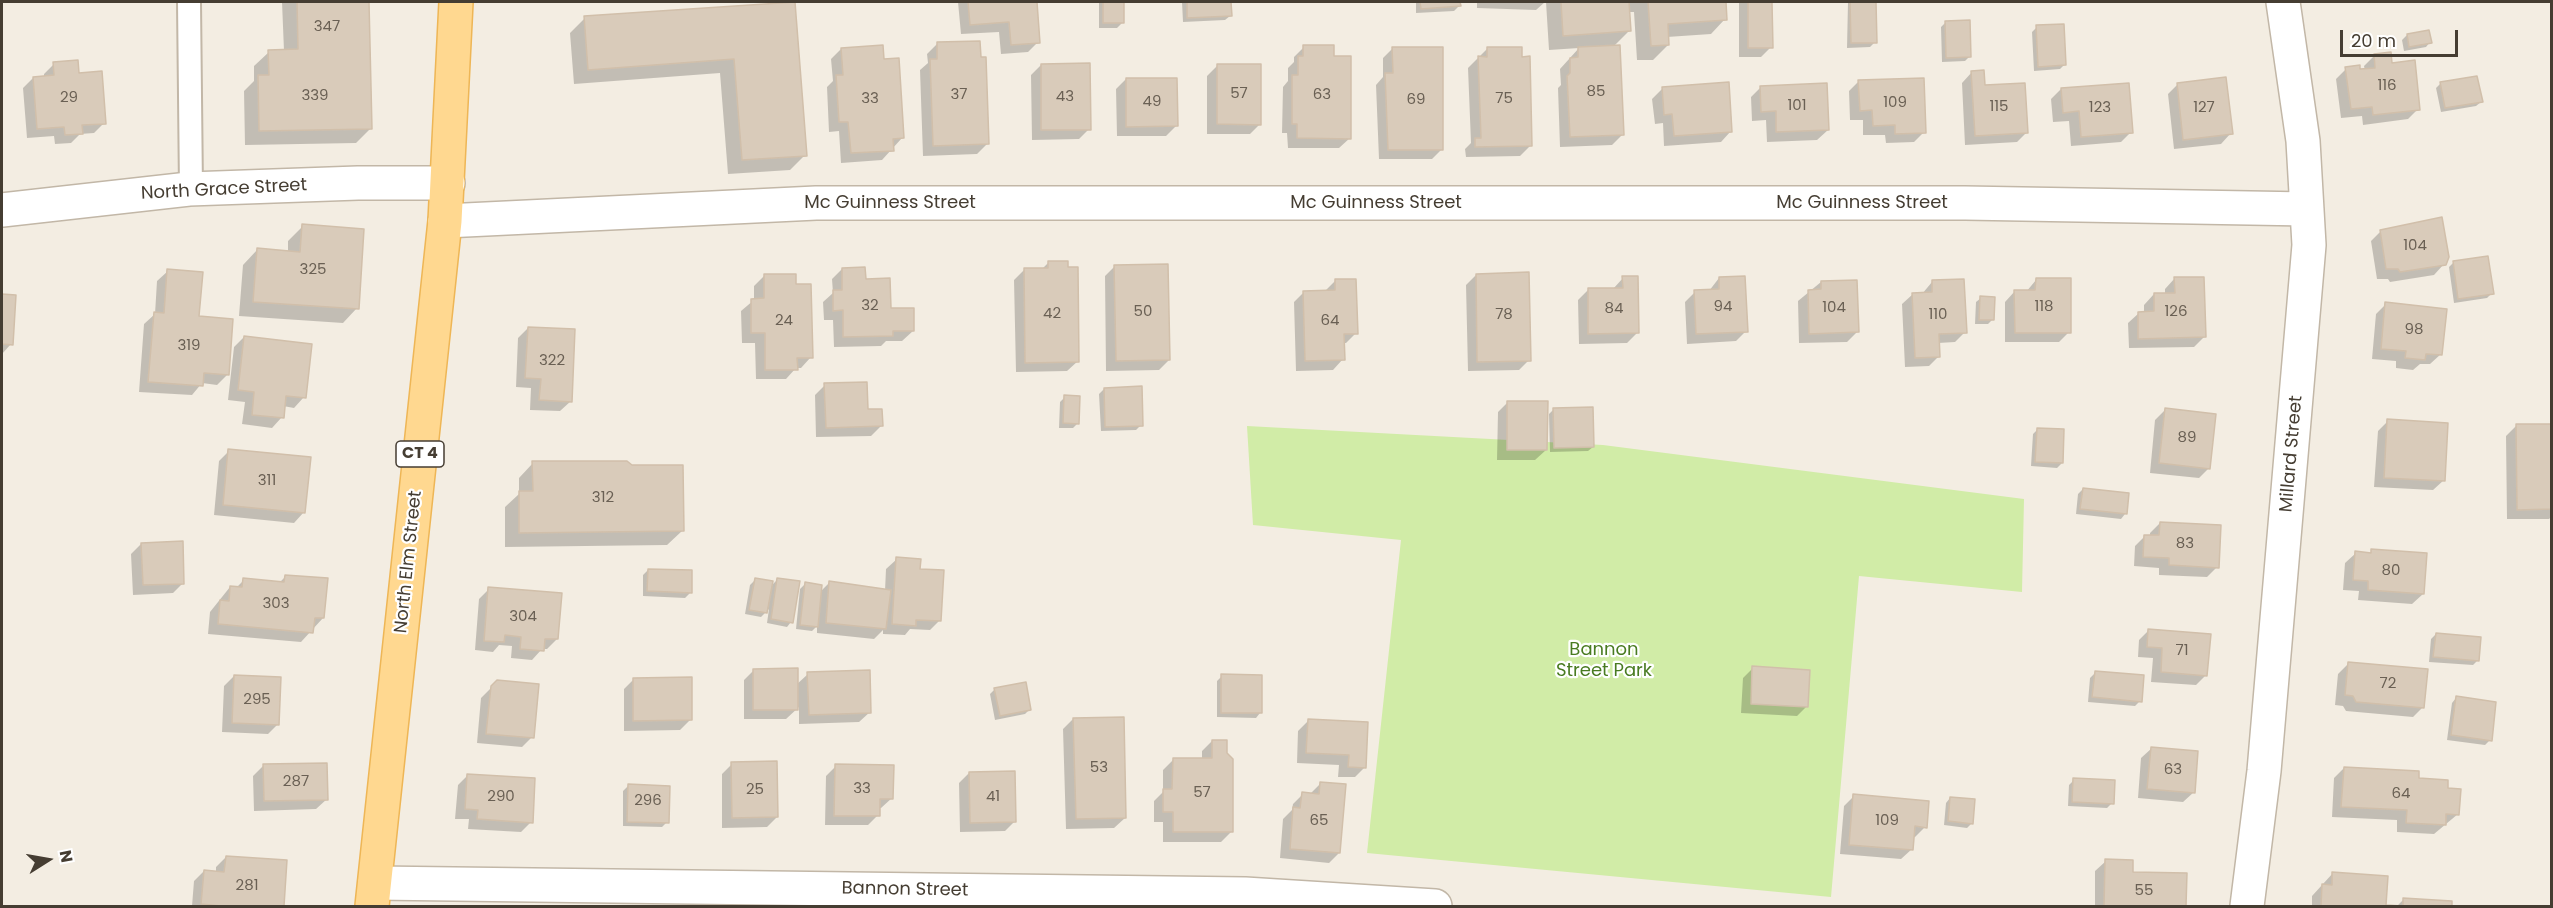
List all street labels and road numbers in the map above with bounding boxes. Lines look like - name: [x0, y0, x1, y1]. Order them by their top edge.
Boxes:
- street label: North Grace Street: [140, 175, 308, 205]
- street label: Mc Guinness Street: [804, 192, 976, 214]
- street label: Mc Guinness Street: [1290, 192, 1462, 214]
- street label: Mc Guinness Street: [1776, 192, 1948, 214]
- street label: Millard Street: [2276, 395, 2308, 513]
- road number: CT 4: [396, 441, 444, 467]
- street label: North Elm Street: [391, 490, 427, 634]
- street label: Bannon Street: [841, 878, 969, 902]

